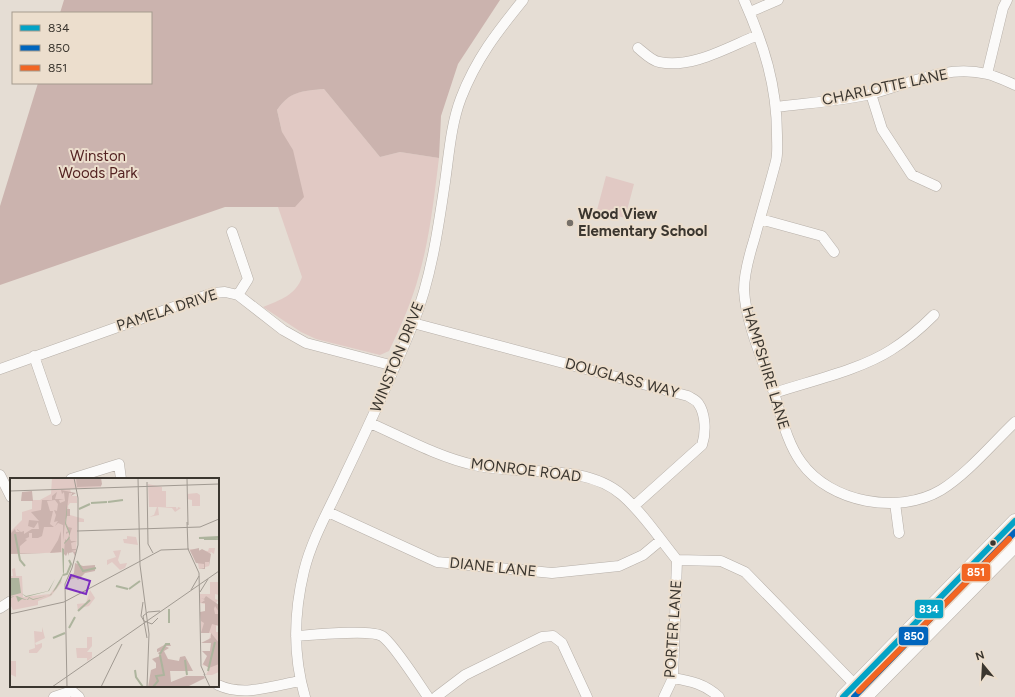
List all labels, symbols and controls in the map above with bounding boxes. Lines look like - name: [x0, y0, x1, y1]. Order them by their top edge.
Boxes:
- legend: [12, 12, 152, 84]
- text: 834: [48, 21, 70, 35]
- text: 850: [48, 41, 70, 55]
- text: 851: [48, 61, 67, 75]
- street label: CHARLOTTE LANE: [820, 65, 950, 109]
- park label: Winston Woods Park: [58, 147, 138, 182]
- place label: Wood View Elementary School: [578, 205, 708, 240]
- marker: Wood View Elementary School: [565, 218, 575, 228]
- street label: PAMELA DRIVE: [114, 285, 220, 335]
- street label: WINSTON DRIVE: [367, 299, 427, 415]
- street label: HAMPSHIRE LANE: [739, 304, 793, 432]
- street label: DOUGLASS WAY: [563, 354, 681, 402]
- street label: MONROE ROAD: [470, 454, 582, 486]
- inset map: [10, 478, 219, 687]
- unlabelled marker: [988, 538, 998, 548]
- street label: DIANE LANE: [449, 553, 537, 581]
- line badge: 851: [961, 563, 991, 582]
- text: 851: [967, 566, 985, 579]
- street label: PORTER LANE: [661, 579, 685, 679]
- line badge: 834: [914, 599, 944, 619]
- text: 834: [919, 603, 939, 616]
- line badge: 850: [898, 626, 929, 646]
- text: 850: [904, 630, 924, 643]
- north arrow: [963, 645, 1003, 685]
- text: N: [974, 648, 986, 663]

